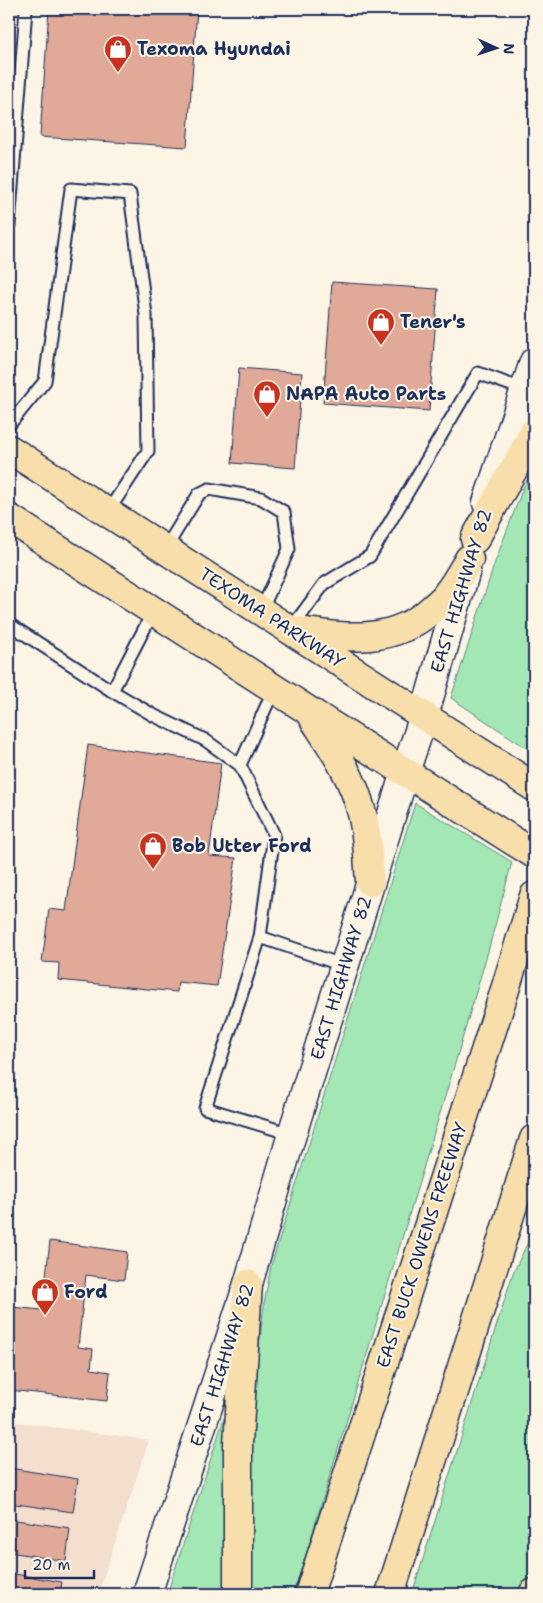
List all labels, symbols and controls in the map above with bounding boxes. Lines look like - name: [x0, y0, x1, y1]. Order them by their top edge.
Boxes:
- north arrow: [470, 22, 520, 72]
- shop icon: Texoma Hyundai: [103, 34, 133, 73]
- place label: Texoma Hyundai: [137, 37, 291, 61]
- text: N: [500, 43, 518, 55]
- shop icon: Tener's: [366, 307, 396, 346]
- place label: Tener's: [400, 310, 466, 334]
- shop icon: NAPA Auto Parts: [252, 379, 282, 418]
- place label: NAPA Auto Parts: [286, 382, 446, 406]
- street label: EAST HIGHWAY 82: [425, 506, 497, 676]
- street label: TEXOMA PARKWAY: [195, 562, 349, 674]
- shop icon: Bob Utter Ford: [138, 831, 168, 870]
- place label: Bob Utter Ford: [172, 834, 312, 858]
- street label: EAST HIGHWAY 82: [305, 893, 377, 1063]
- street label: EAST BUCK OWENS FREEWAY: [371, 1119, 473, 1371]
- shop icon: Ford: [30, 1277, 60, 1316]
- place label: Ford: [64, 1280, 108, 1304]
- street label: EAST HIGHWAY 82: [184, 1281, 260, 1449]
- scale bar: [25, 1548, 94, 1580]
- text: 20 m: [32, 1555, 71, 1575]

